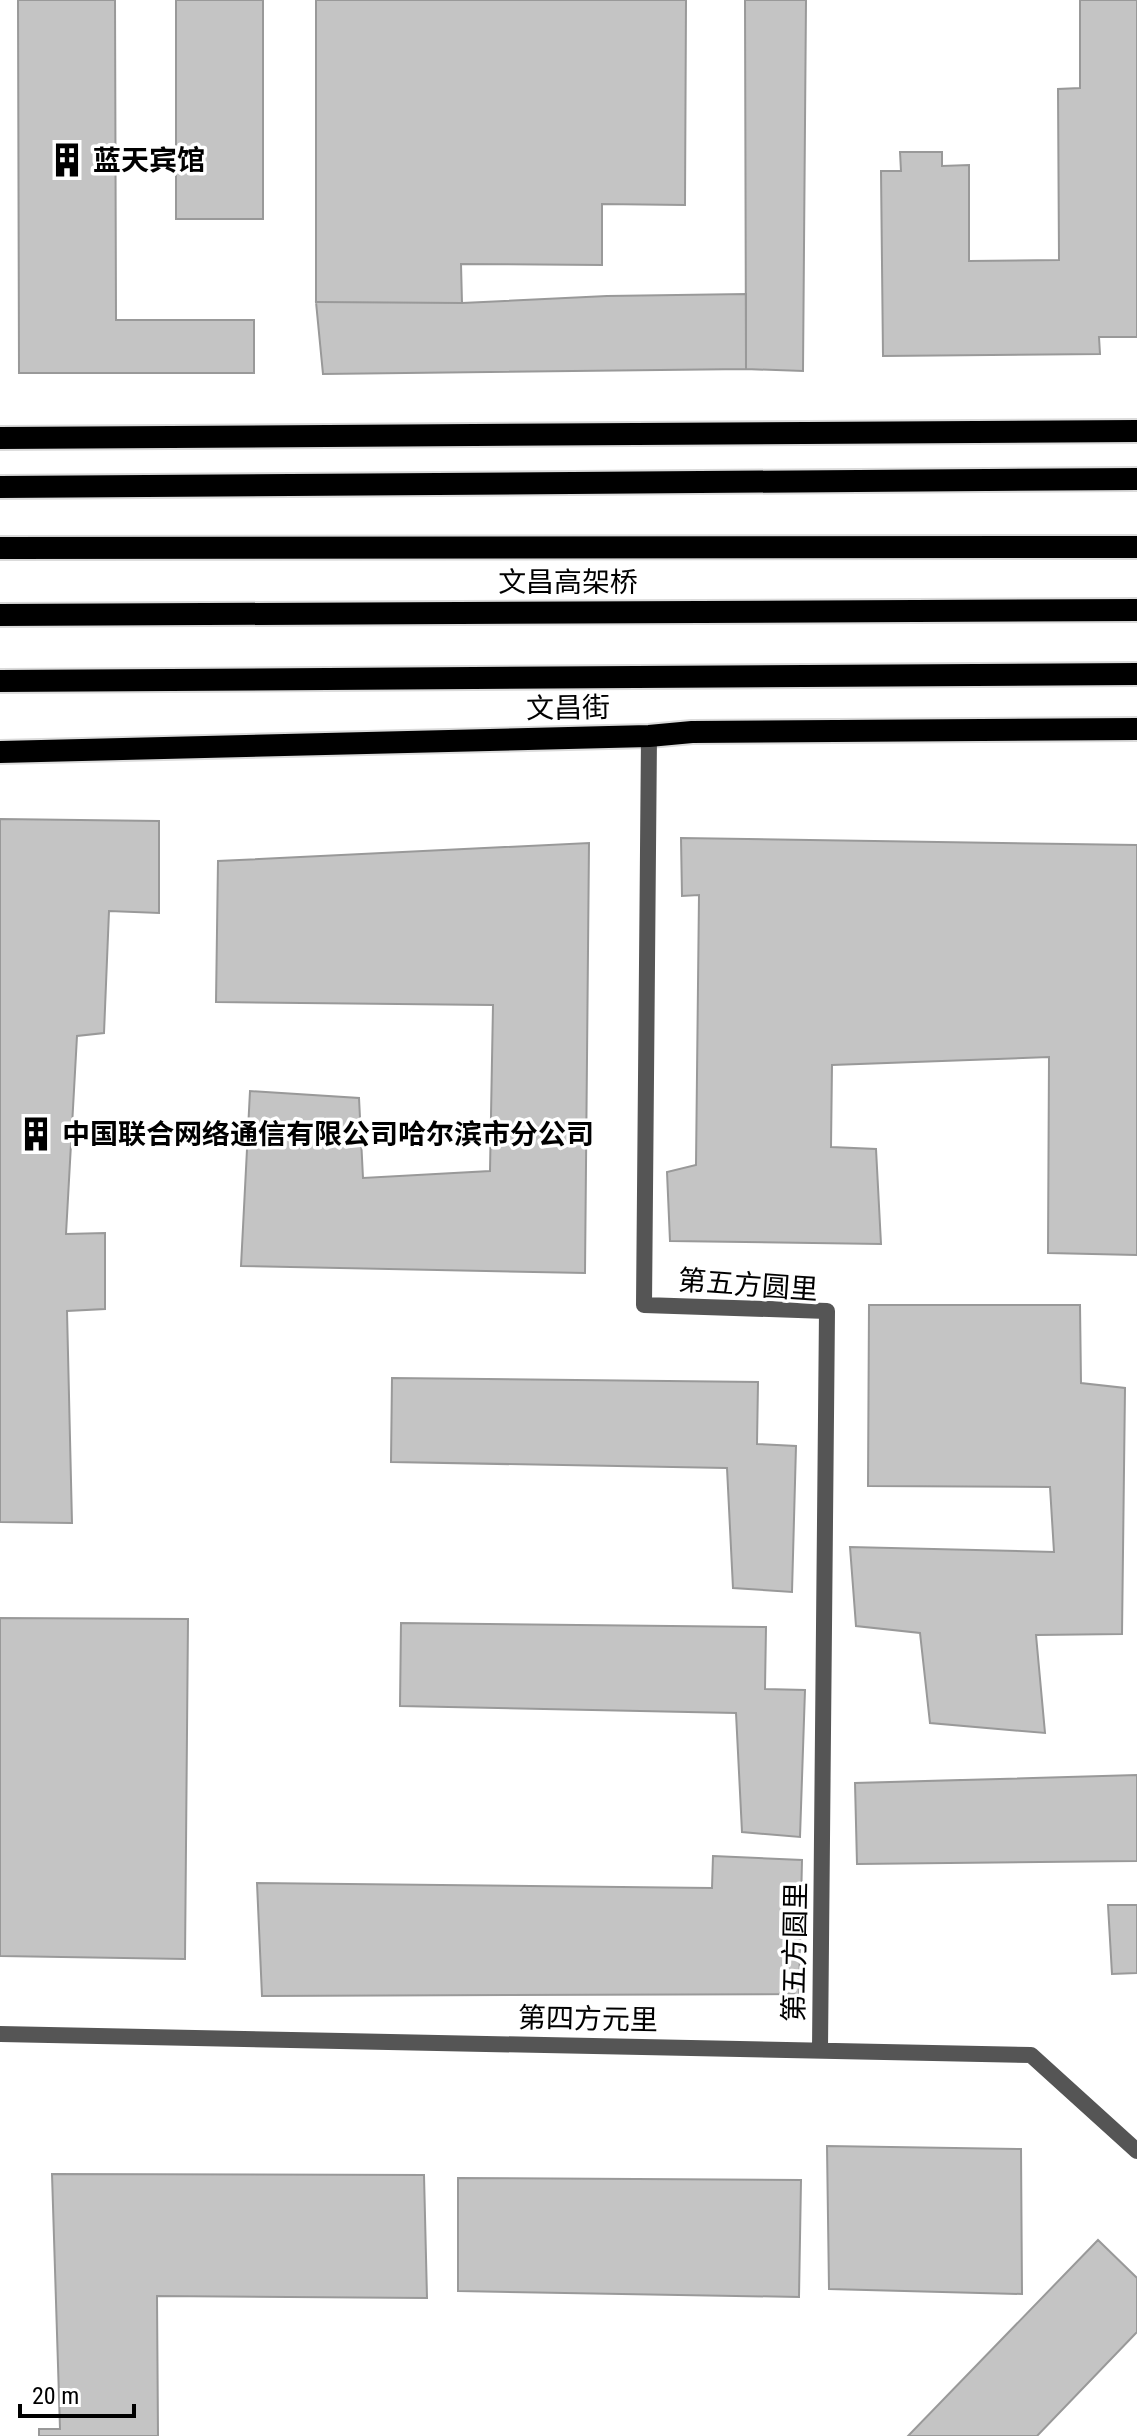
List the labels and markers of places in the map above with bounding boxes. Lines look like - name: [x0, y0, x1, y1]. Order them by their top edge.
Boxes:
- building icon: 蓝天宾馆: [48, 141, 86, 179]
- place label: 蓝天宾馆: [93, 144, 205, 177]
- building icon: 中国联合网络通信有限公司哈尔滨市分公司: [17, 1115, 55, 1153]
- place label: 中国联合网络通信有限公司哈尔滨市分公司: [62, 1118, 594, 1151]

